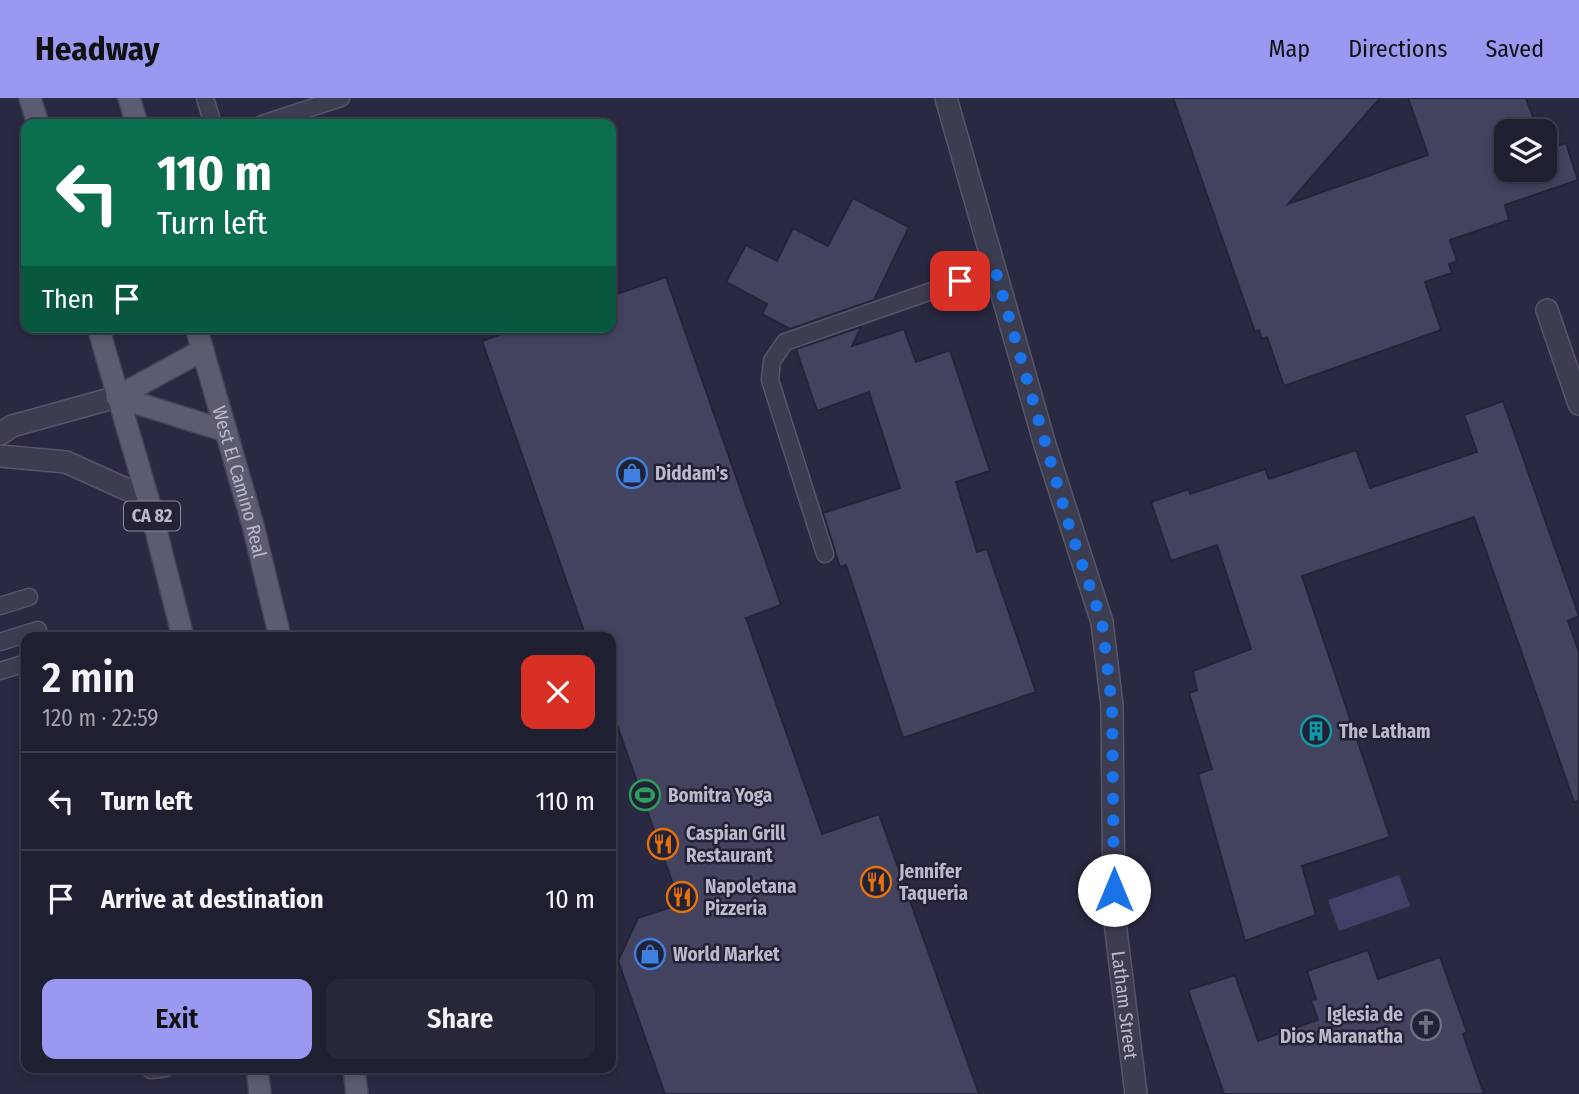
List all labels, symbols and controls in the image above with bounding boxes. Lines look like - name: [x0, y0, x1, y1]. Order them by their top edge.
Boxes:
- text: Headway: [35, 29, 159, 69]
- text: Map: [1269, 35, 1310, 63]
- text: Directions: [1348, 35, 1447, 63]
- text: Saved: [1485, 35, 1544, 63]
- map controls: [1494, 119, 1557, 182]
- button: layers: [1494, 119, 1557, 182]
- text: 110 m: [157, 144, 272, 203]
- icon: left: [42, 147, 133, 238]
- text: Turn left: [157, 204, 267, 242]
- pin: [930, 251, 990, 311]
- icon: arrive: [941, 262, 979, 300]
- icon: arrive: [108, 280, 146, 318]
- text: Then: [42, 284, 94, 315]
- street label: West El Camino Real: [207, 403, 271, 560]
- shop icon: Diddam's: [615, 456, 649, 490]
- place label: Diddam's: [655, 462, 729, 485]
- road number: CA 82: [124, 502, 180, 530]
- text: 2 min: [42, 653, 135, 703]
- button: close: [521, 655, 595, 729]
- text: 120 m · 22:59: [42, 704, 159, 732]
- building icon: The Latham: [1299, 714, 1333, 748]
- place label: The Latham: [1339, 720, 1431, 743]
- sports icon: Bomitra Yoga: [628, 778, 662, 812]
- icon: left: [42, 782, 80, 820]
- place label: Bomitra Yoga: [668, 784, 772, 807]
- text: Turn left: [101, 786, 193, 817]
- text: 110 m: [535, 786, 595, 817]
- place label: Caspian Grill Restaurant: [686, 822, 786, 867]
- restaurant icon: Caspian Grill Restaurant: [646, 827, 680, 861]
- position arrow: [1077, 853, 1151, 927]
- place label: Jennifer Taqueria: [898, 860, 968, 905]
- restaurant icon: Jennifer Taqueria: [859, 865, 893, 899]
- place label: Napoletana Pizzeria: [705, 875, 796, 920]
- icon: arrive: [42, 880, 80, 918]
- restaurant icon: Napoletana Pizzeria: [665, 880, 699, 914]
- text: Arrive at destination: [101, 884, 324, 915]
- text: 10 m: [545, 884, 595, 915]
- shop icon: World Market: [633, 937, 667, 971]
- place label: World Market: [673, 943, 780, 966]
- street label: Latham Street: [1107, 949, 1143, 1061]
- button: Exit: [42, 979, 312, 1059]
- button: Share: [326, 979, 595, 1059]
- place label: Iglesia de Dios Maranatha: [1280, 1003, 1403, 1048]
- church icon: Iglesia de Dios Maranatha: [1409, 1008, 1443, 1042]

